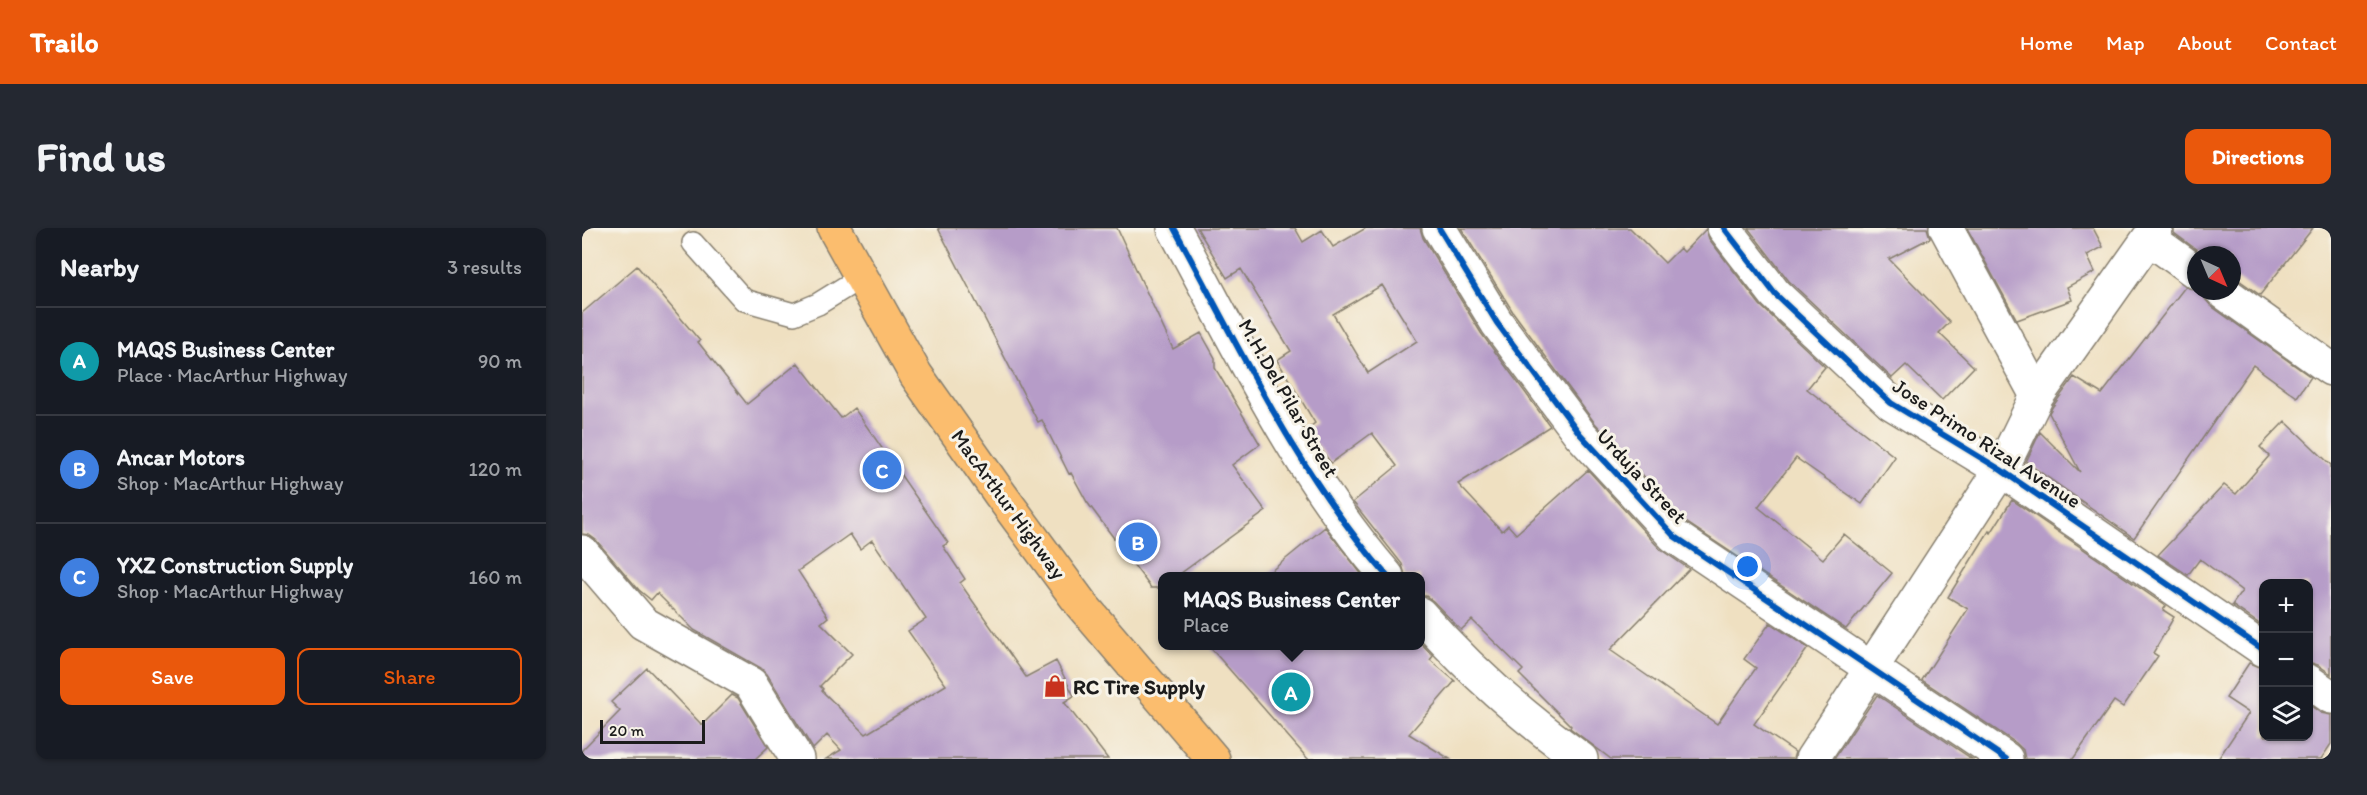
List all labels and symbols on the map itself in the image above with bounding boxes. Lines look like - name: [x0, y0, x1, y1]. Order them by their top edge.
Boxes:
- north arrow: [2187, 246, 2241, 300]
- street label: M.H.Del Pilar Street: [1233, 314, 1345, 482]
- street label: Jose Primo Rizal Avenue: [1888, 373, 2086, 513]
- street label: Urduja Street: [1592, 423, 1692, 529]
- street label: MacArthur Highway: [946, 424, 1072, 584]
- pin: C: [862, 448, 902, 492]
- pin: B: [1118, 520, 1158, 564]
- your location: [1733, 552, 1762, 581]
- pin: A: [1272, 670, 1310, 714]
- shop icon: RC Tire Supply: [1042, 673, 1068, 699]
- place label: RC Tire Supply: [1073, 674, 1205, 700]
- scale bar: [600, 717, 705, 744]

